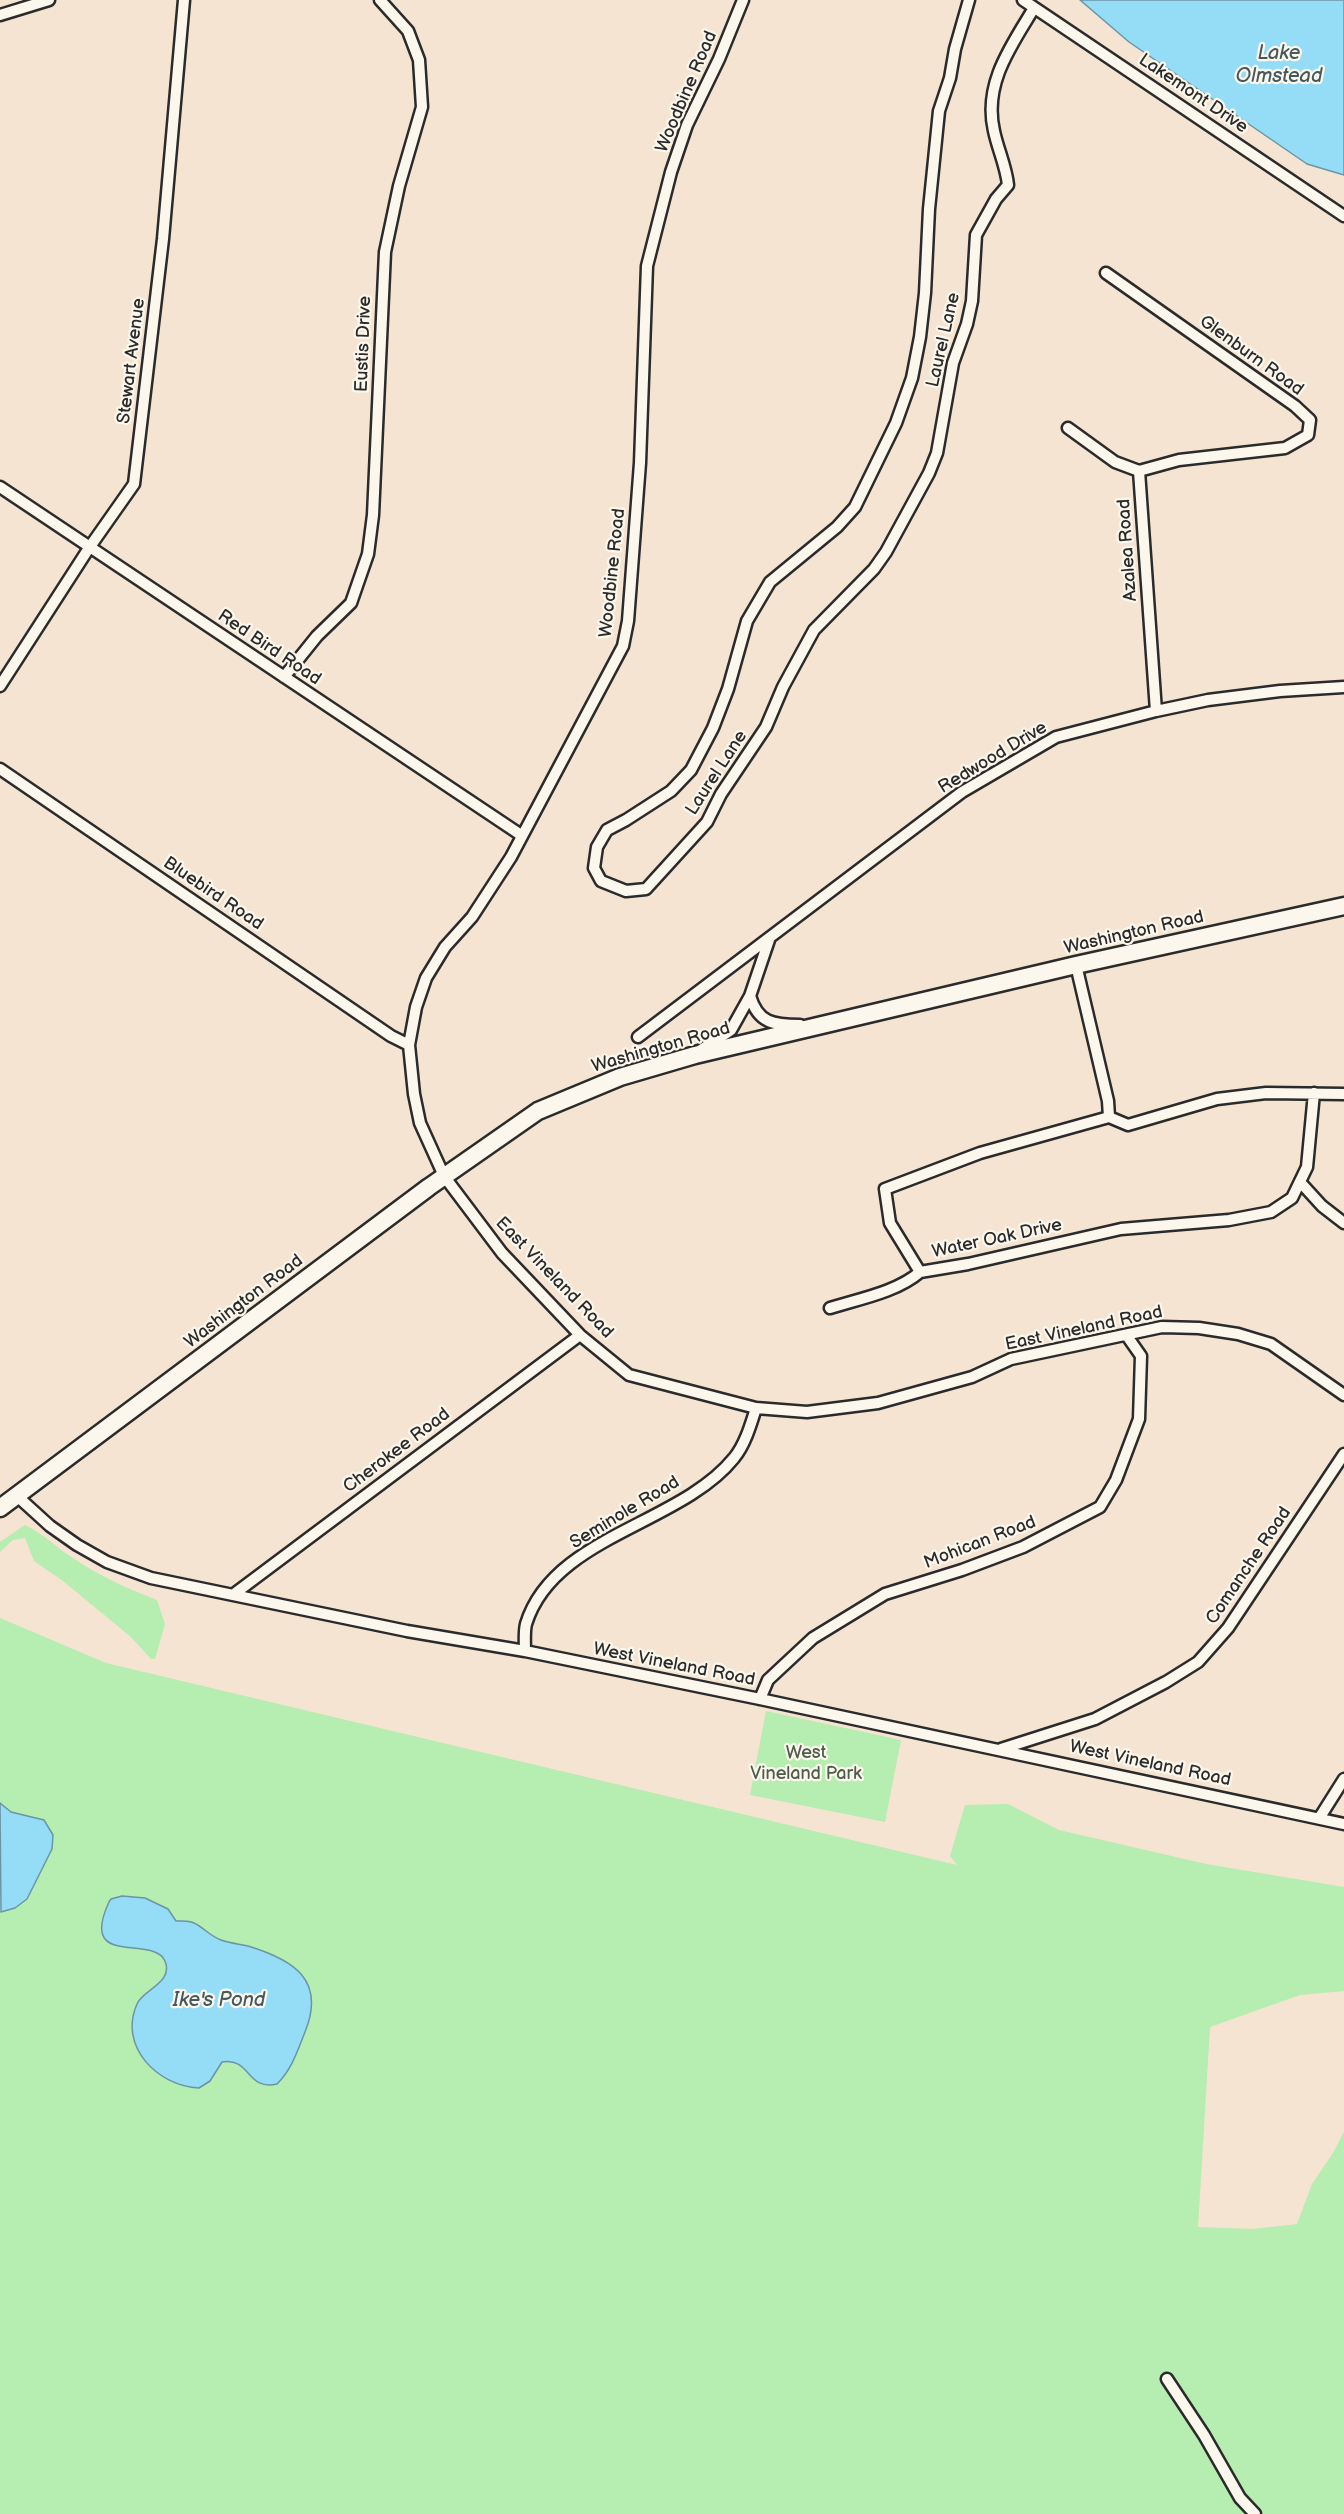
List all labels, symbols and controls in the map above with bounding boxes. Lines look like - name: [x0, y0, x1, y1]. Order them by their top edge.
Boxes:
- street label: Woodbine Road: [652, 28, 722, 156]
- water label: Lake Olmstead: [1236, 42, 1322, 89]
- street label: Lakemont Drive: [1134, 49, 1252, 139]
- street label: Laurel Lane: [923, 291, 965, 389]
- street label: Eustis Drive: [352, 296, 376, 392]
- street label: Stewart Avenue: [114, 297, 150, 425]
- street label: Glenburn Road: [1195, 311, 1307, 401]
- street label: Azalea Road: [1114, 498, 1142, 602]
- street label: Woodbine Road: [595, 507, 631, 639]
- street label: Red Bird Road: [213, 605, 325, 691]
- street label: Redwood Drive: [935, 717, 1051, 799]
- street label: Laurel Lane: [682, 727, 752, 819]
- street label: Bluebird Road: [159, 853, 267, 935]
- street label: Washington Road: [1062, 906, 1206, 960]
- street label: Washington Road: [589, 1018, 733, 1078]
- street label: East Vineland Road: [491, 1213, 617, 1343]
- street label: Water Oak Drive: [930, 1215, 1064, 1263]
- street label: Washington Road: [180, 1250, 308, 1354]
- street label: East Vineland Road: [1003, 1302, 1165, 1356]
- street label: Cherokee Road: [339, 1404, 455, 1498]
- street label: Seminole Road: [566, 1472, 684, 1554]
- street label: Comanche Road: [1202, 1503, 1296, 1629]
- street label: Mohican Road: [921, 1512, 1039, 1574]
- street label: West Vineland Road: [591, 1639, 757, 1691]
- street label: West Vineland Road: [1067, 1736, 1233, 1792]
- park label: West Vineland Park: [750, 1742, 862, 1784]
- water label: Ike's Pond: [173, 1989, 265, 2013]

